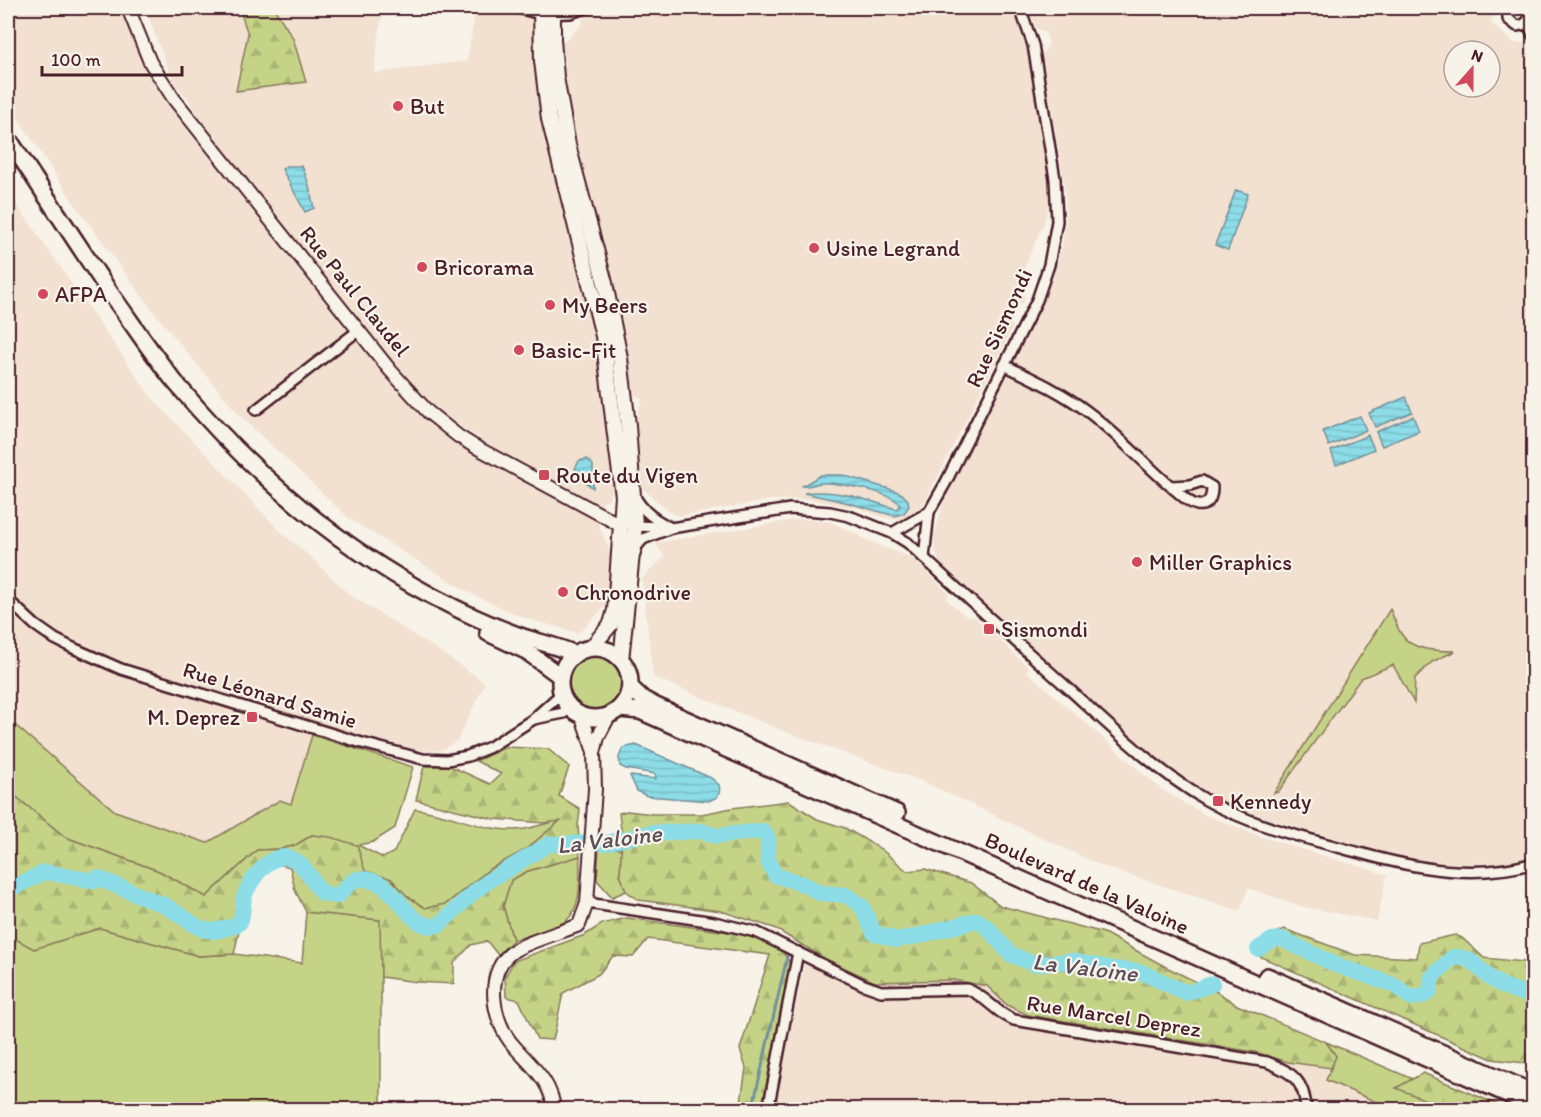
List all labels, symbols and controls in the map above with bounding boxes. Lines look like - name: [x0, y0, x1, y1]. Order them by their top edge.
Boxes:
- scale bar: [42, 39, 182, 77]
- north arrow: [1442, 39, 1502, 99]
- text: N: [1469, 45, 1486, 66]
- text: 100 m: [51, 49, 101, 71]
- place label: But: [410, 93, 445, 120]
- marker: But: [391, 99, 405, 113]
- street label: Rue Paul Claudel: [294, 220, 416, 362]
- place label: Usine Legrand: [826, 235, 960, 262]
- marker: Usine Legrand: [807, 241, 821, 255]
- place label: Bricorama: [434, 254, 534, 281]
- marker: Bricorama: [415, 260, 429, 274]
- street label: Rue Sismondi: [960, 264, 1038, 392]
- place label: AFPA: [55, 281, 107, 308]
- marker: AFPA: [36, 287, 50, 301]
- place label: My Beers: [562, 292, 648, 319]
- marker: My Beers: [543, 298, 557, 312]
- place label: Basic-Fit: [531, 337, 616, 364]
- marker: Basic-Fit: [512, 343, 526, 357]
- place label: Route du Vigen: [556, 462, 699, 489]
- marker: Route du Vigen: [537, 468, 551, 482]
- place label: Miller Graphics: [1149, 549, 1292, 576]
- marker: Miller Graphics: [1130, 555, 1144, 569]
- place label: Chronodrive: [575, 579, 691, 606]
- marker: Chronodrive: [556, 585, 570, 599]
- place label: Sismondi: [1001, 616, 1088, 643]
- marker: Sismondi: [982, 622, 996, 636]
- street label: Rue Léonard Samie: [180, 656, 360, 734]
- place label: M. Deprez: [147, 704, 240, 731]
- marker: M. Deprez: [245, 710, 259, 724]
- place label: Kennedy: [1230, 788, 1312, 815]
- marker: Kennedy: [1211, 794, 1225, 808]
- water label: La Valoine: [555, 818, 665, 860]
- street label: Boulevard de la Valoine: [981, 826, 1193, 940]
- water label: La Valoine: [1031, 946, 1141, 988]
- street label: Rue Marcel Deprez: [1025, 989, 1203, 1043]

